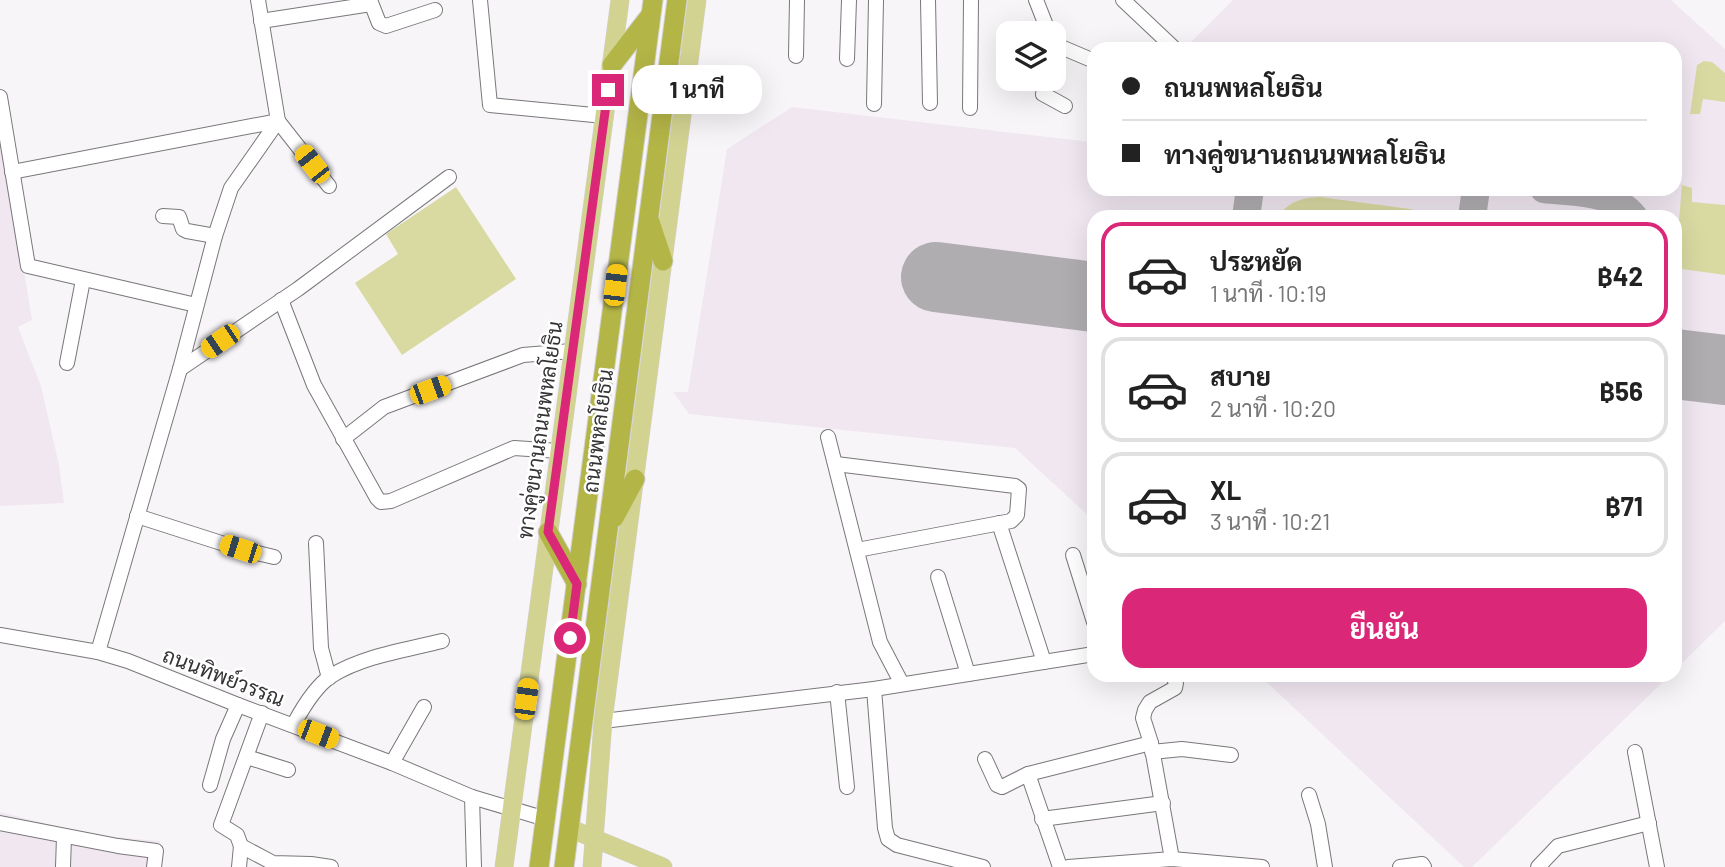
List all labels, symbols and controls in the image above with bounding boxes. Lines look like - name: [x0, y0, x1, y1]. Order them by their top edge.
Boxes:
- map controls: [996, 21, 1066, 91]
- button: layers: [996, 21, 1066, 91]
- callout: 1 นาที: [632, 66, 762, 114]
- text: ถนนพหลโยธิน: [1164, 71, 1323, 102]
- route end: [592, 74, 624, 106]
- text: 1 นาที: [669, 75, 725, 103]
- text: ทางคู่ขนานถนนพหลโยธิน: [1164, 138, 1446, 169]
- car: [291, 141, 334, 187]
- icon: car: [1126, 243, 1189, 306]
- text: ประหยัด: [1210, 245, 1303, 276]
- text: ฿42: [1597, 260, 1643, 291]
- car: [603, 263, 628, 307]
- text: 1 นาที · 10:19: [1210, 279, 1326, 307]
- street label: ทางคู่ขนานถนนพหลโยธิน: [511, 319, 571, 541]
- car: [197, 321, 244, 361]
- icon: car: [1126, 358, 1189, 421]
- text: สบาย: [1210, 360, 1271, 391]
- street label: ถนนพหลโยธิน: [577, 368, 617, 494]
- car: [407, 373, 454, 407]
- text: ฿56: [1599, 375, 1643, 406]
- text: 2 นาที · 10:20: [1210, 394, 1336, 422]
- icon: car: [1126, 473, 1189, 536]
- text: XL: [1210, 474, 1241, 505]
- text: ฿71: [1605, 490, 1643, 521]
- text: 3 นาที · 10:21: [1210, 507, 1330, 535]
- car: [217, 533, 264, 565]
- button: ยืนยัน: [1122, 588, 1647, 668]
- route start: [554, 622, 586, 654]
- street label: ถนนทิพย์วรรณ: [160, 641, 288, 711]
- car: [513, 677, 540, 721]
- car: [295, 717, 342, 751]

